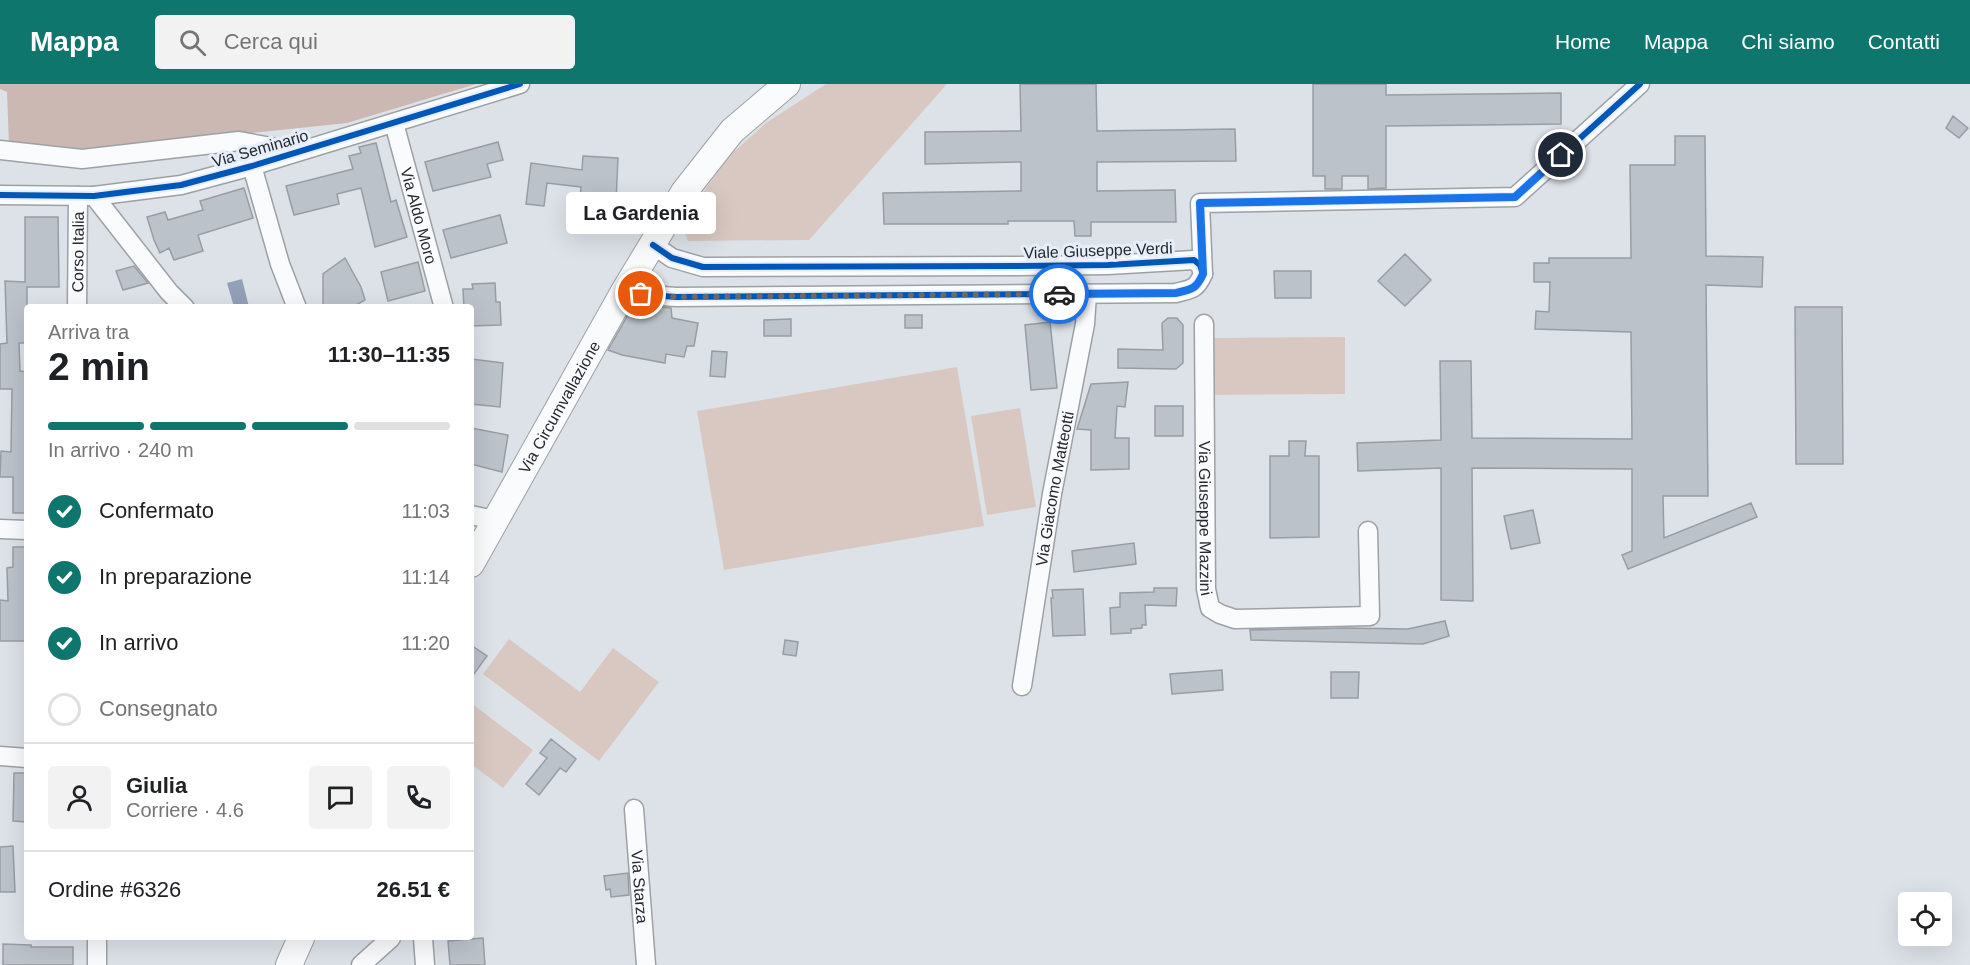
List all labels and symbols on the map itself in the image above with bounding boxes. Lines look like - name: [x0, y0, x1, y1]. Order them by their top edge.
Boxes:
- street label: Via Seminario: [210, 127, 310, 170]
- pin: [1535, 129, 1586, 180]
- street label: Via Aldo Moro: [397, 166, 440, 266]
- callout: La Gardenia: [566, 192, 716, 234]
- street label: Corso Italia: [69, 211, 87, 293]
- street label: Viale Giuseppe Verdi: [1023, 239, 1173, 262]
- courier: [1029, 264, 1089, 324]
- pin: [615, 268, 666, 319]
- street label: Via Circumvallazione: [516, 338, 603, 476]
- street label: Via Giacomo Matteotti: [1033, 410, 1077, 567]
- street label: Via Giuseppe Mazzini: [1196, 441, 1215, 597]
- street label: Via Starza: [628, 849, 651, 924]

